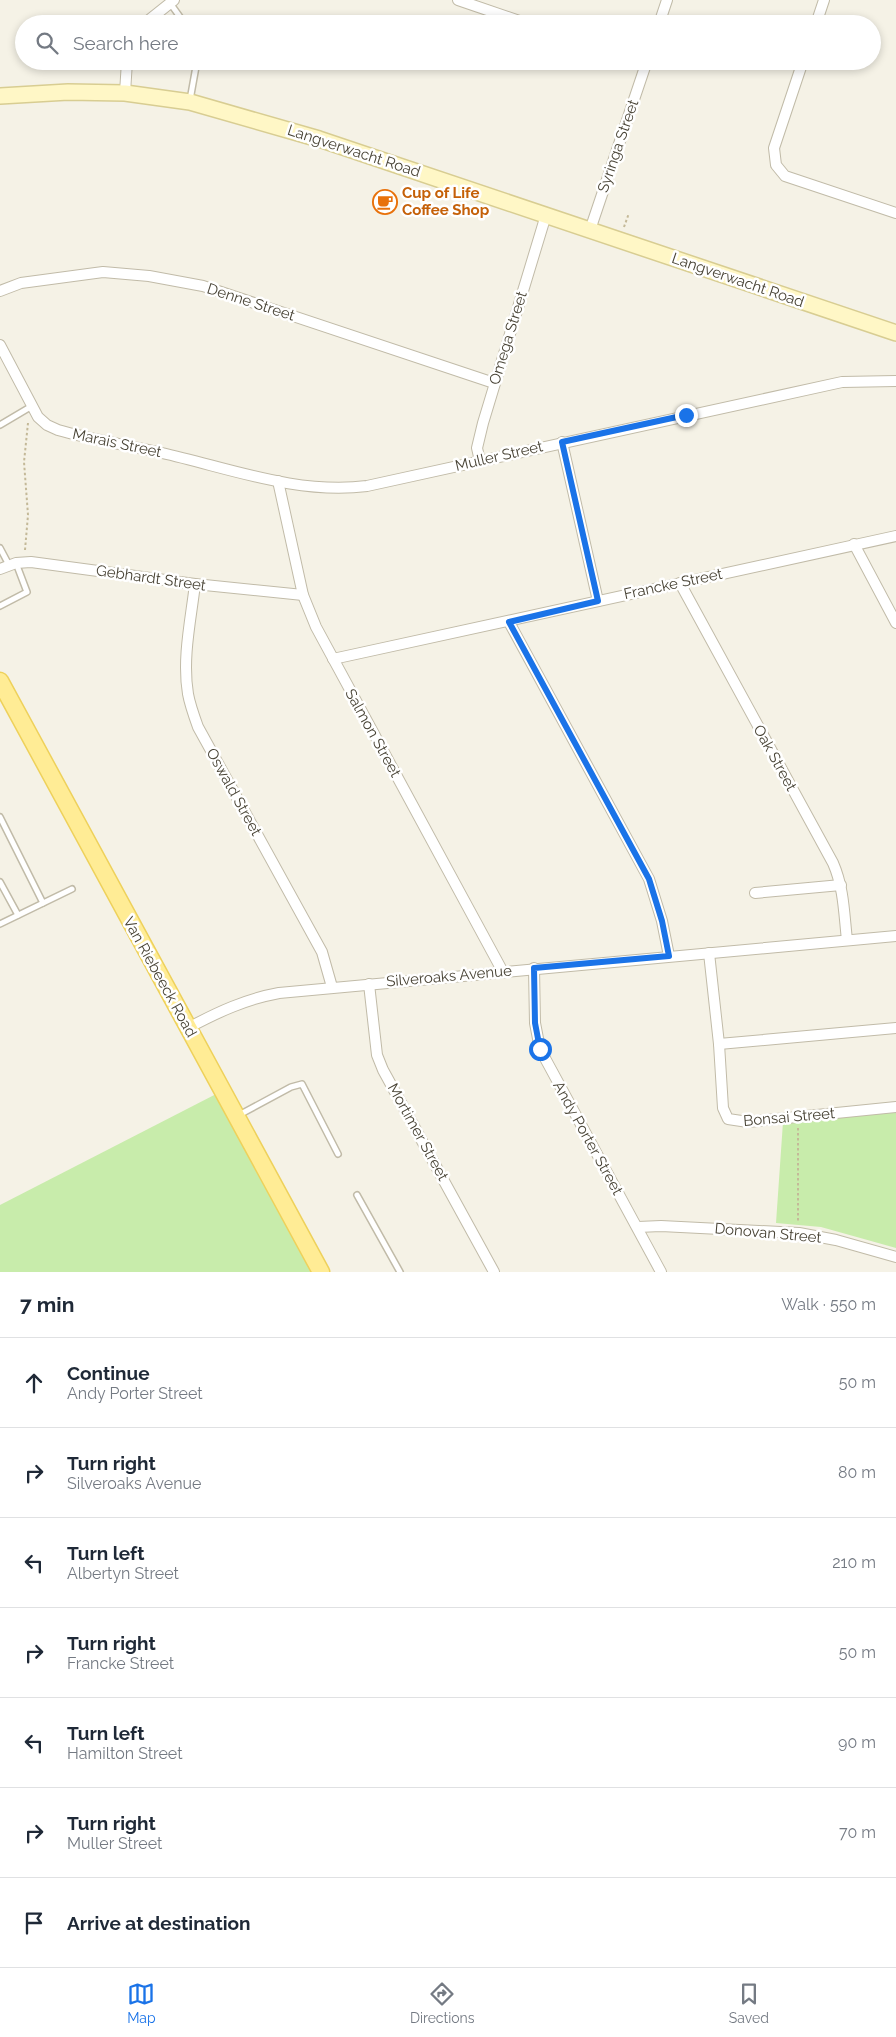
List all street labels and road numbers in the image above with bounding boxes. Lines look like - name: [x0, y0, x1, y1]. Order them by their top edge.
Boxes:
- street label: Syringa Street: [594, 97, 642, 195]
- street label: Langverwacht Road: [285, 121, 423, 181]
- street label: Langverwacht Road: [670, 249, 806, 311]
- street label: Denne Street: [205, 279, 297, 325]
- street label: Omega Street: [485, 289, 531, 387]
- street label: Marais Street: [71, 425, 163, 461]
- street label: Muller Street: [453, 437, 545, 475]
- street label: Gebhardt Street: [95, 561, 207, 595]
- street label: Francke Street: [622, 565, 724, 603]
- street label: Salmon Street: [341, 686, 405, 780]
- street label: Oak Street: [749, 722, 801, 794]
- street label: Oswald Street: [203, 745, 265, 839]
- street label: Van Riebeeck Road: [119, 914, 201, 1040]
- street label: Silveroaks Avenue: [385, 962, 513, 990]
- street label: Andy Porter Street: [549, 1078, 627, 1198]
- street label: Mortimer Street: [384, 1080, 452, 1184]
- street label: Bonsai Street: [743, 1104, 835, 1130]
- street label: Donovan Street: [714, 1219, 822, 1247]

